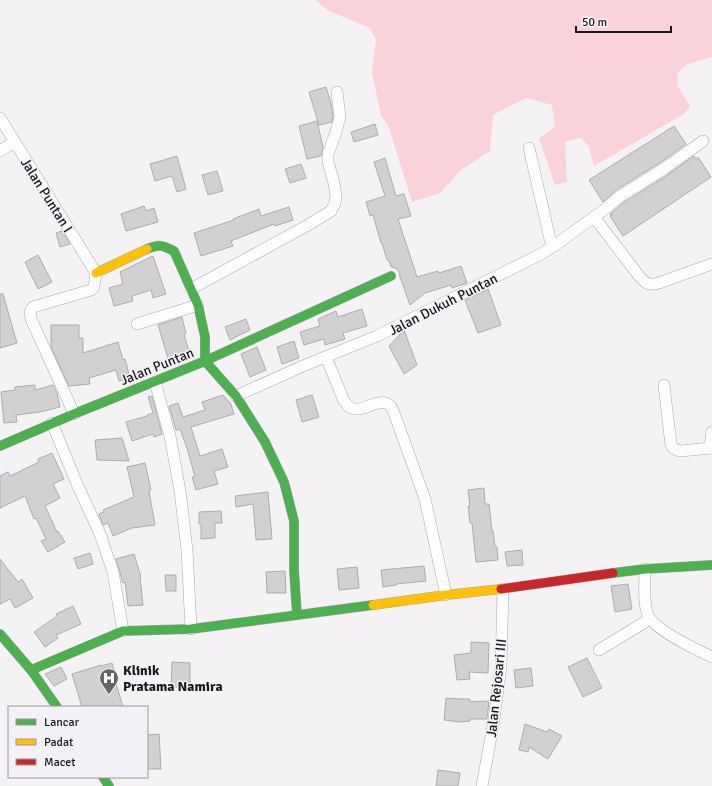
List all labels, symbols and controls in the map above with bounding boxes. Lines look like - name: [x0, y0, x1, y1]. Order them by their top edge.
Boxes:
- scale bar: [576, 8, 671, 34]
- text: 50 m: [582, 15, 607, 30]
- street label: Jalan Puntan I: [17, 155, 76, 236]
- street label: Jalan Dukuh Puntan: [386, 270, 500, 339]
- street label: Jalan Puntan: [118, 344, 196, 389]
- street label: Jalan Rejosari III: [483, 638, 510, 738]
- place label: Klinik Pratama Namira: [123, 662, 223, 695]
- hospital icon: Klinik Pratama Namira: [98, 667, 120, 695]
- legend: [8, 706, 148, 778]
- text: Lancar: [44, 715, 80, 730]
- text: Padat: [44, 735, 73, 750]
- text: Macet: [44, 755, 76, 770]

